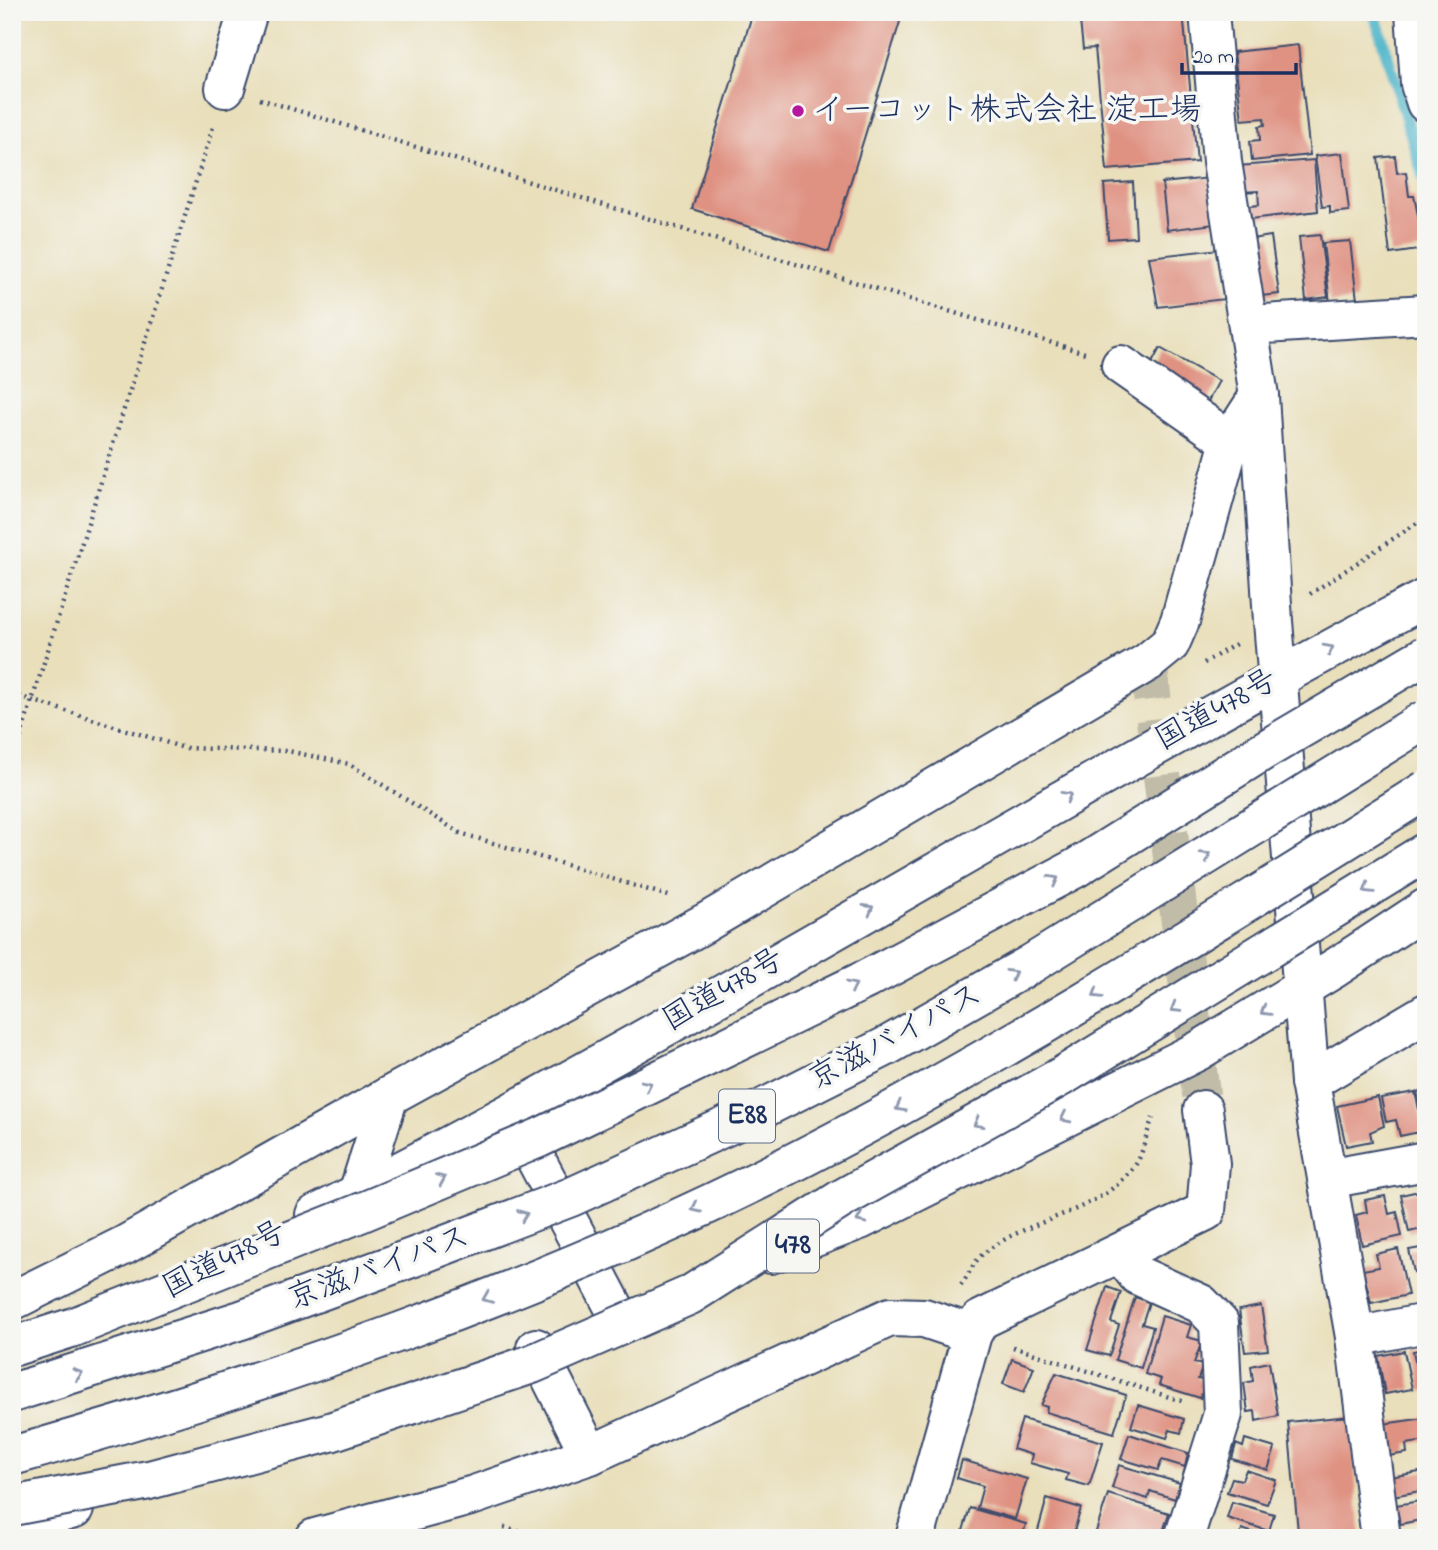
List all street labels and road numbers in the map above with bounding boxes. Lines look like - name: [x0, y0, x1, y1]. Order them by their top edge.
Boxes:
- street label: 国道478号: [1147, 658, 1287, 764]
- street label: 国道478号: [654, 937, 794, 1045]
- street label: 京滋バイパス: [800, 972, 992, 1104]
- road number: E88: [719, 1090, 775, 1142]
- street label: 国道478号: [154, 1210, 296, 1312]
- street label: 京滋バイパス: [281, 1214, 477, 1324]
- road number: 478: [767, 1220, 819, 1272]

